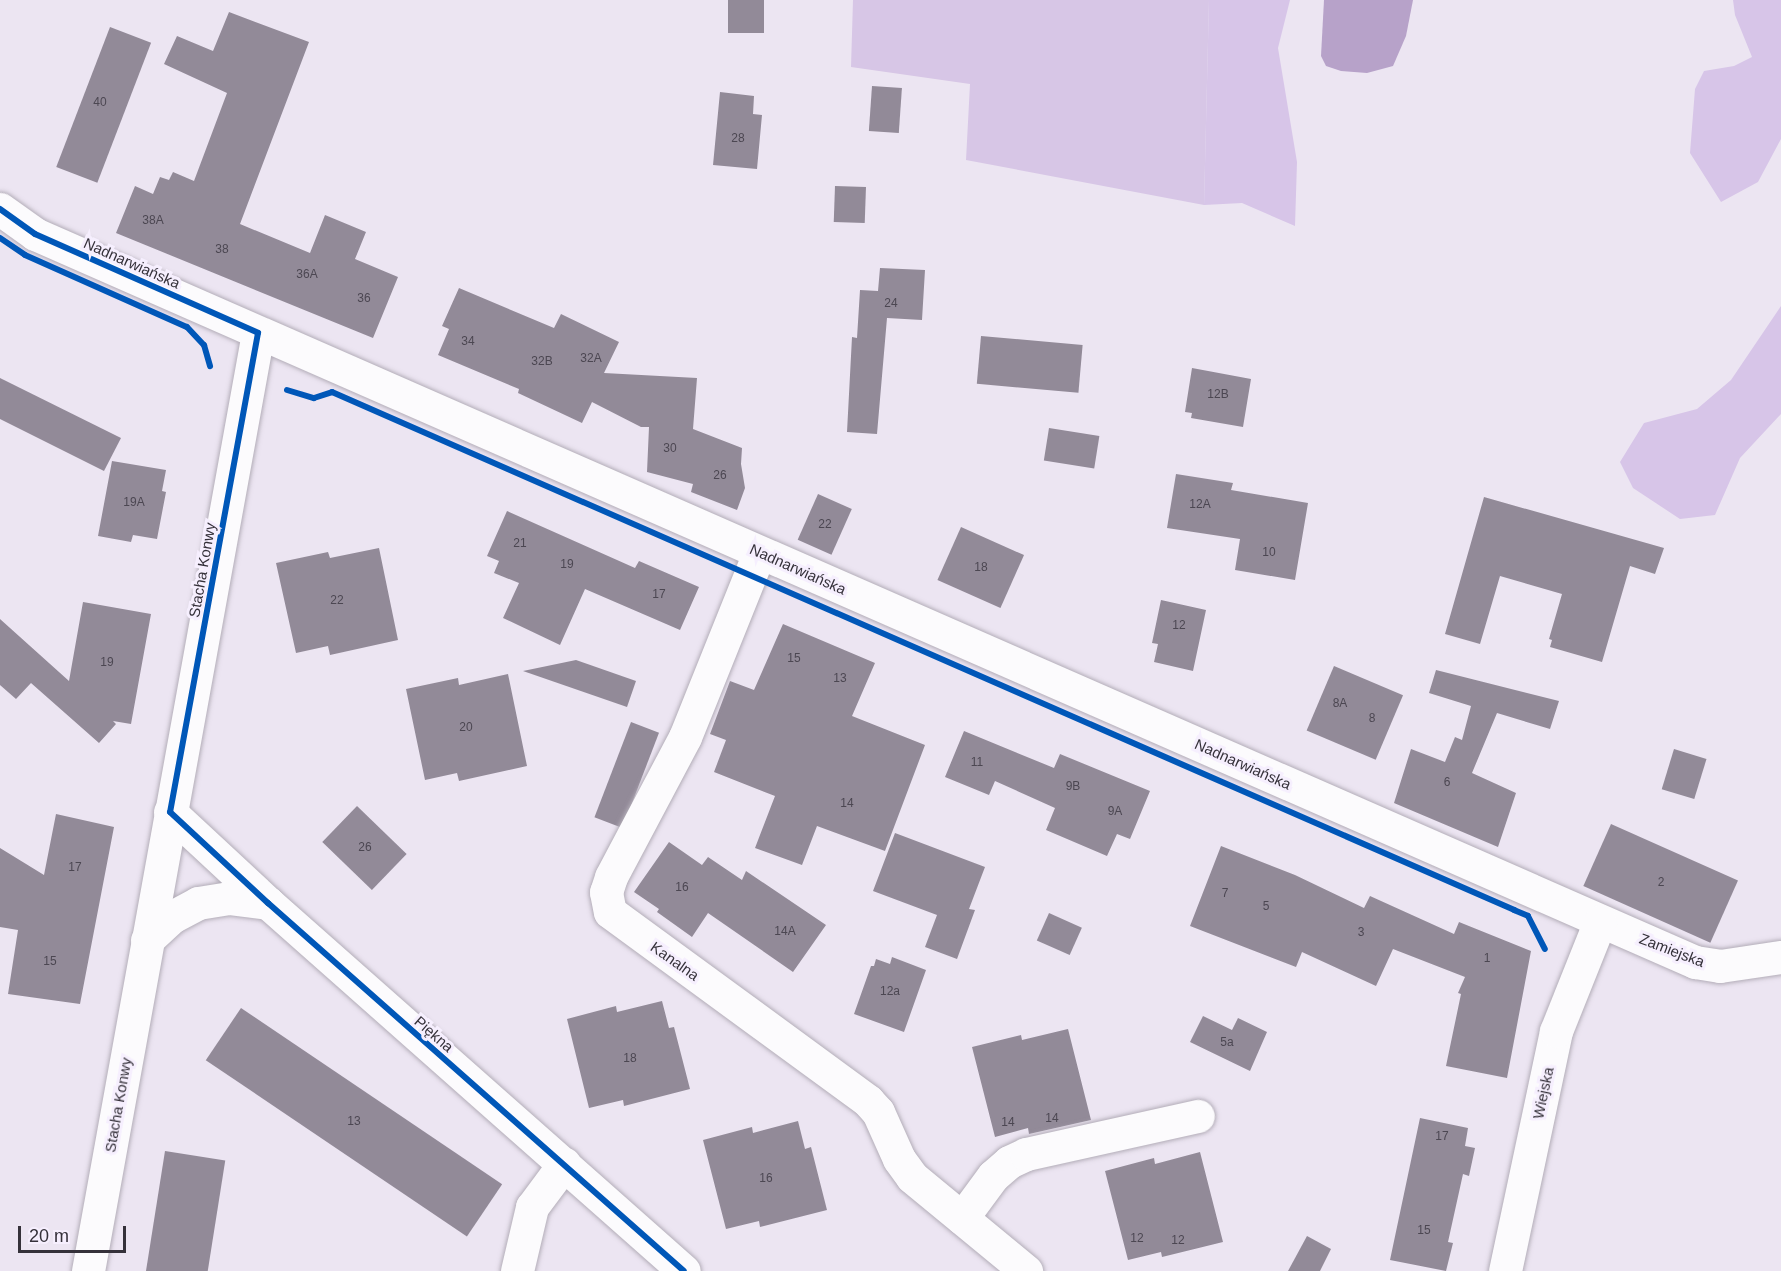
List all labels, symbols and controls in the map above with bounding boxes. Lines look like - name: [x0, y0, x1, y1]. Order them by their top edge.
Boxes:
- house number: 40: [93, 96, 107, 110]
- house number: 28: [731, 132, 745, 146]
- house number: 38A: [142, 214, 164, 228]
- street label: Nadnarwiańska: [81, 234, 183, 292]
- house number: 38: [215, 243, 229, 257]
- house number: 36A: [296, 268, 318, 282]
- house number: 36: [357, 292, 371, 306]
- house number: 24: [884, 297, 898, 311]
- house number: 34: [461, 335, 475, 349]
- house number: 32A: [580, 352, 602, 366]
- house number: 32B: [531, 355, 553, 369]
- house number: 12B: [1207, 388, 1229, 402]
- house number: 30: [663, 442, 677, 456]
- house number: 26: [713, 469, 727, 483]
- house number: 19A: [123, 496, 145, 510]
- house number: 12A: [1189, 498, 1211, 512]
- house number: 22: [818, 518, 832, 532]
- street label: Stacha Konwy: [185, 521, 219, 619]
- house number: 21: [513, 537, 527, 551]
- street label: Nadnarwiańska: [747, 540, 849, 598]
- house number: 10: [1262, 546, 1276, 560]
- house number: 19: [560, 558, 574, 572]
- house number: 18: [974, 561, 988, 575]
- house number: 17: [652, 588, 666, 602]
- house number: 22: [330, 594, 344, 608]
- house number: 12: [1172, 619, 1186, 633]
- house number: 15: [787, 652, 801, 666]
- house number: 19: [100, 656, 114, 670]
- house number: 13: [833, 672, 847, 686]
- house number: 8A: [1333, 697, 1347, 711]
- house number: 8: [1369, 712, 1375, 726]
- house number: 20: [459, 721, 473, 735]
- street label: Nadnarwiańska: [1192, 735, 1294, 793]
- house number: 11: [971, 756, 983, 770]
- house number: 6: [1444, 776, 1450, 790]
- house number: 9B: [1066, 780, 1080, 794]
- house number: 14: [840, 797, 854, 811]
- house number: 9A: [1108, 805, 1122, 819]
- house number: 26: [358, 841, 372, 855]
- house number: 17: [68, 861, 82, 875]
- house number: 2: [1658, 876, 1664, 890]
- house number: 16: [675, 881, 689, 895]
- house number: 7: [1222, 887, 1228, 901]
- house number: 5: [1263, 900, 1269, 914]
- house number: 14A: [774, 925, 796, 939]
- house number: 3: [1358, 926, 1364, 940]
- street label: Zamiejska: [1637, 929, 1707, 971]
- street label: Kanalna: [647, 938, 703, 984]
- house number: 1: [1484, 952, 1490, 966]
- house number: 15: [43, 955, 57, 969]
- house number: 12a: [880, 985, 900, 999]
- street label: Piękna: [411, 1012, 457, 1056]
- house number: 5a: [1220, 1036, 1234, 1050]
- house number: 18: [623, 1052, 637, 1066]
- street label: Stacha Konwy: [101, 1056, 135, 1154]
- street label: Wiejska: [1529, 1065, 1557, 1121]
- house number: 14: [1045, 1112, 1059, 1126]
- house number: 13: [347, 1115, 361, 1129]
- house number: 14: [1001, 1116, 1015, 1130]
- house number: 17: [1435, 1130, 1449, 1144]
- house number: 16: [759, 1172, 773, 1186]
- scale bar: [21, 1214, 129, 1252]
- house number: 15: [1417, 1224, 1431, 1238]
- text: 20 m: [29, 1226, 69, 1246]
- house number: 12: [1130, 1232, 1144, 1246]
- house number: 12: [1171, 1234, 1185, 1248]

